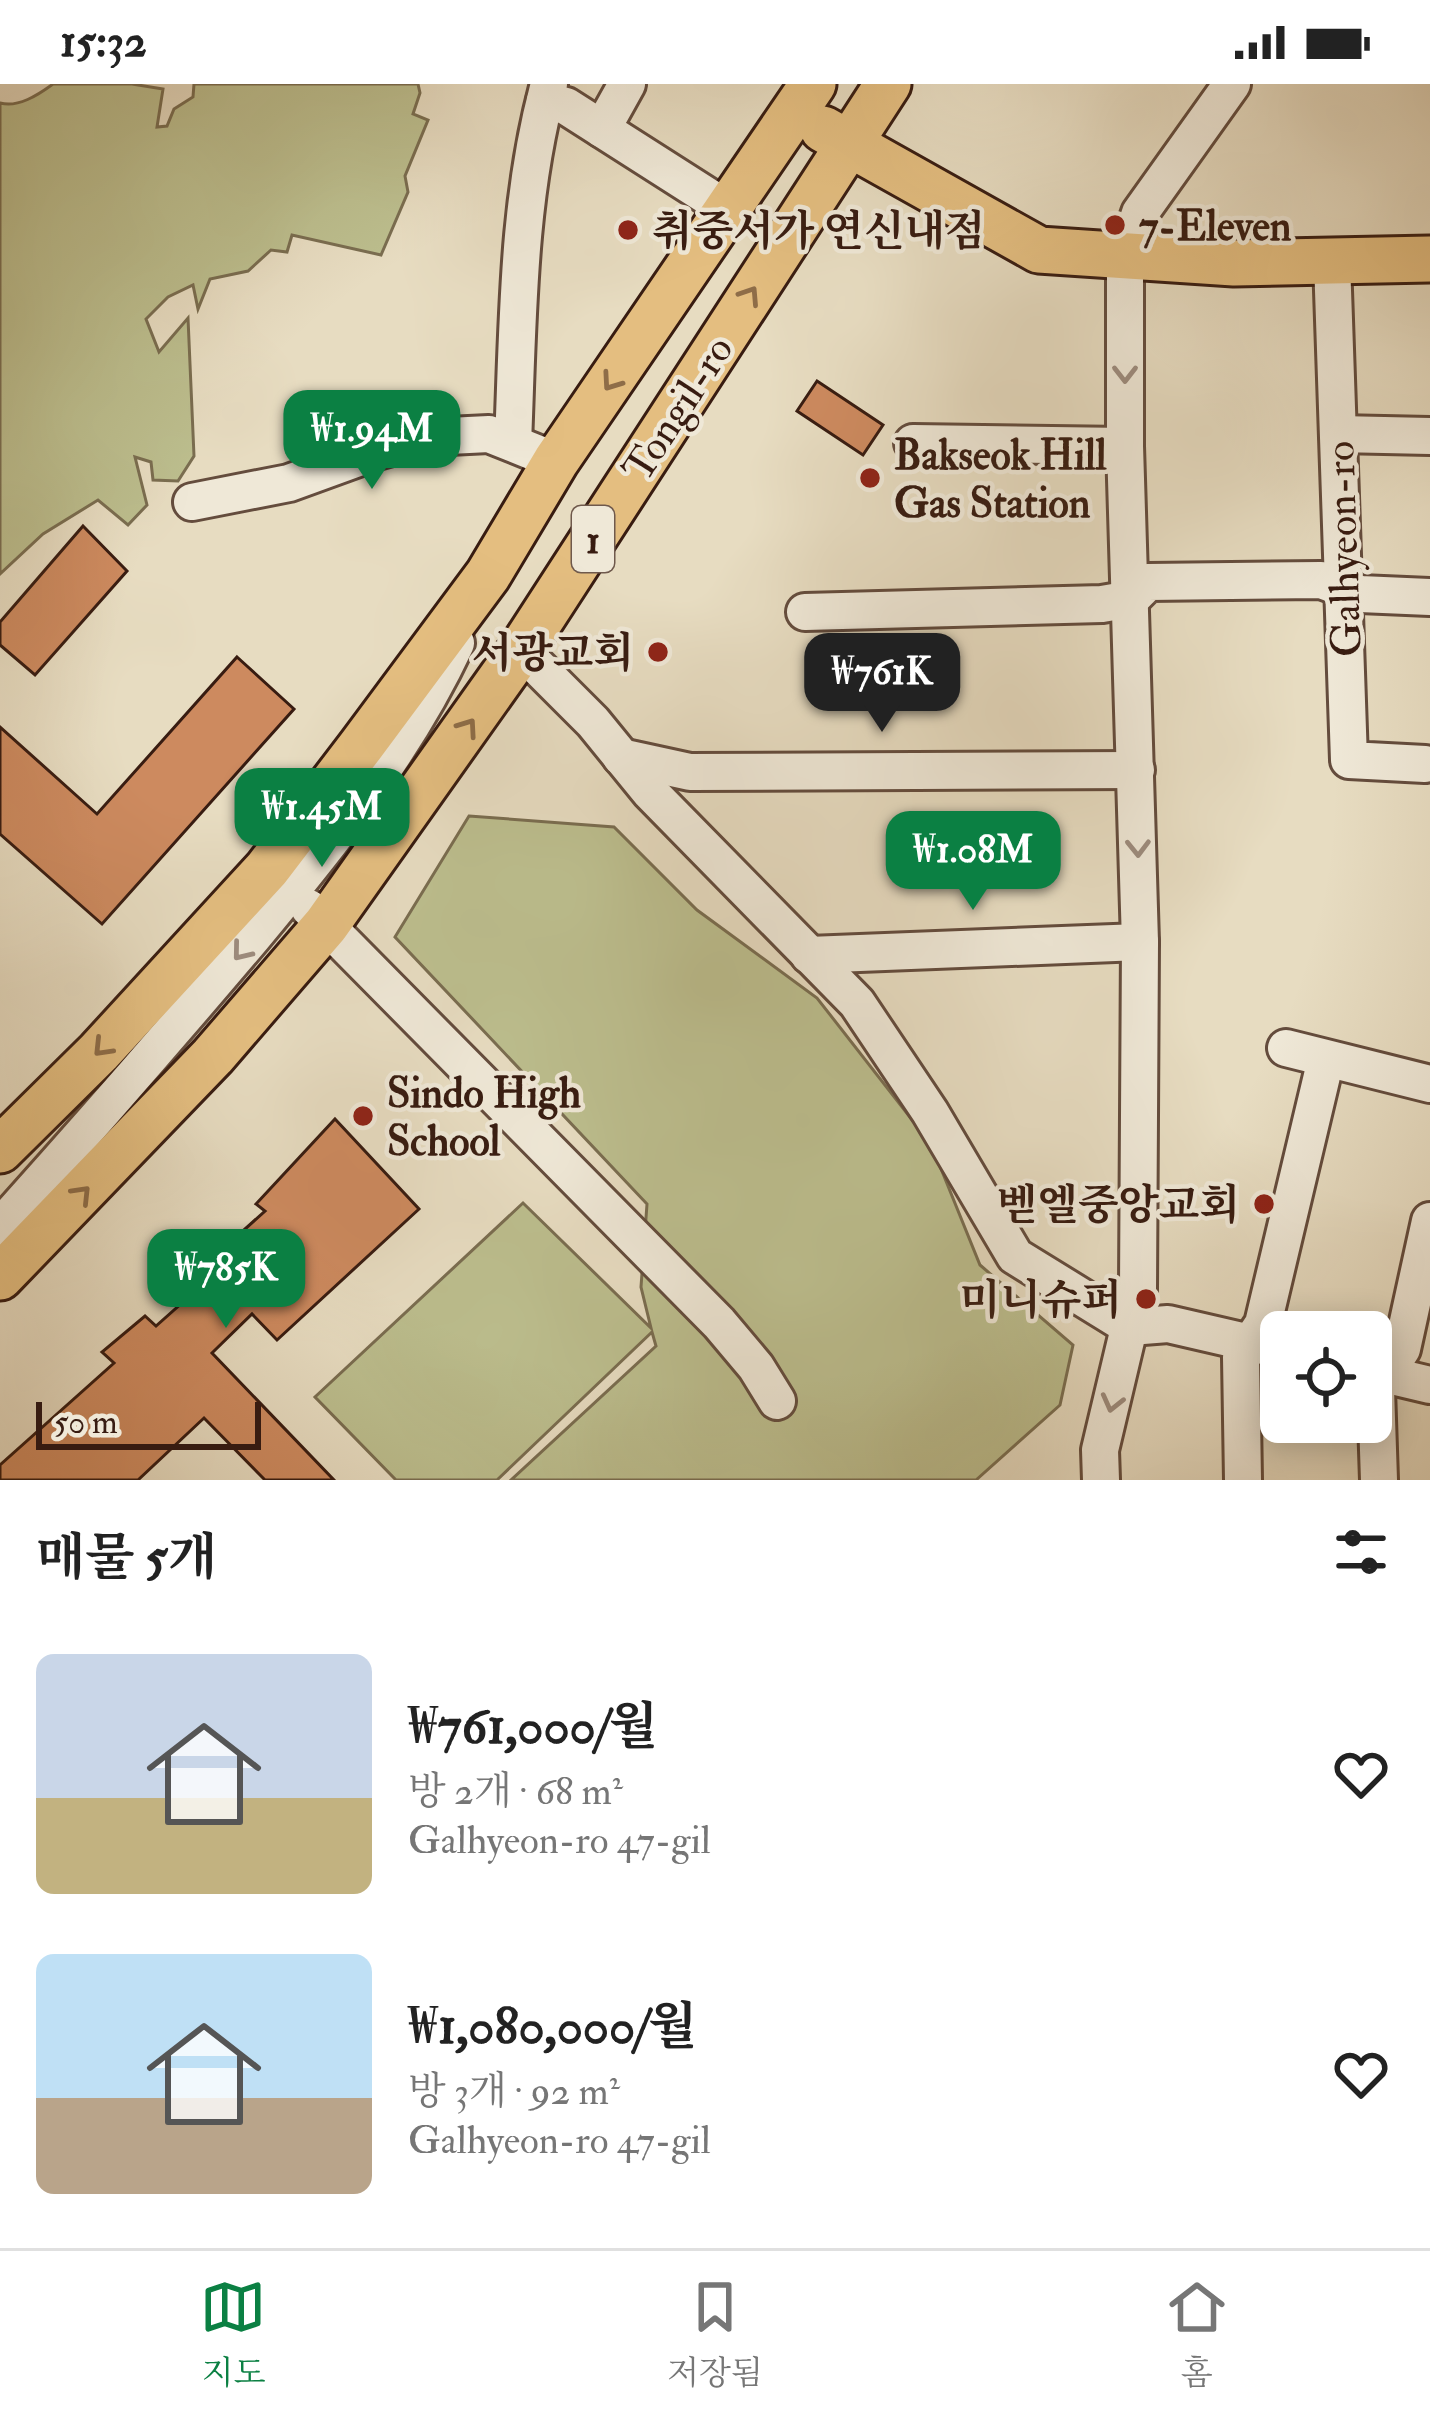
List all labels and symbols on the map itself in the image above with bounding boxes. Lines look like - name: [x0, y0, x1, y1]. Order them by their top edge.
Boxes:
- place label: 7-Eleven: [1139, 201, 1292, 253]
- place label: 취중서가 연신내점: [652, 206, 985, 258]
- marker: 7-Eleven: [1102, 212, 1128, 238]
- marker: 취중서가 연신내점: [615, 217, 641, 243]
- one-way arrow: [735, 287, 757, 309]
- street label: Tongil-ro: [612, 326, 745, 492]
- one-way arrow: [1112, 366, 1138, 384]
- one-way arrow: [603, 369, 625, 391]
- pin: ₩1.94M: [274, 390, 470, 492]
- place label: Bakseok Hill Gas Station: [894, 430, 1107, 530]
- street label: Galhyeon-ro: [1314, 440, 1374, 658]
- marker: Bakseok Hill Gas Station: [857, 465, 883, 491]
- road number: 1: [572, 506, 614, 572]
- place label: 서광교회: [472, 628, 634, 680]
- pin: ₩761K: [798, 633, 966, 735]
- marker: 서광교회: [645, 639, 671, 665]
- one-way arrow: [453, 719, 475, 741]
- pin: ₩1.45M: [224, 768, 420, 870]
- pin: ₩1.08M: [875, 811, 1071, 913]
- one-way arrow: [1125, 839, 1151, 858]
- one-way arrow: [233, 938, 255, 960]
- one-way arrow: [95, 1034, 117, 1056]
- place label: Sindo High School: [387, 1068, 581, 1168]
- marker: Sindo High School: [350, 1103, 376, 1129]
- place label: 벧엘중앙교회: [997, 1180, 1240, 1232]
- one-way arrow: [68, 1186, 90, 1208]
- marker: 벧엘중앙교회: [1251, 1191, 1277, 1217]
- pin: ₩785K: [142, 1229, 310, 1331]
- place label: 미니슈퍼: [960, 1275, 1122, 1327]
- marker: 미니슈퍼: [1133, 1286, 1159, 1312]
- one-way arrow: [1101, 1392, 1126, 1413]
- scale bar: [36, 1396, 261, 1449]

